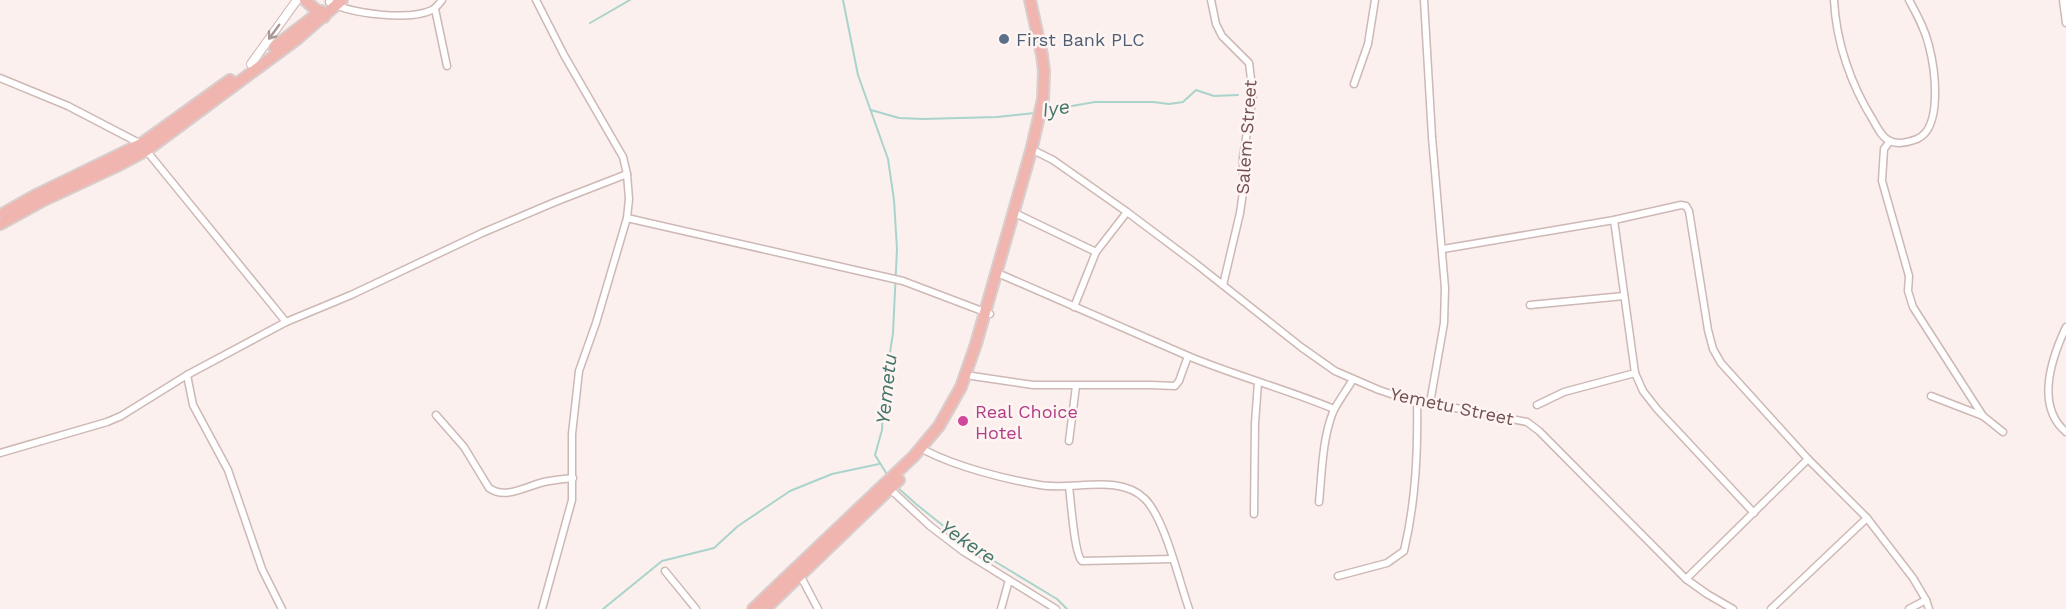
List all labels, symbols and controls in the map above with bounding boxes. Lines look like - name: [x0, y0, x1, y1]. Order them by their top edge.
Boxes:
- one-way arrow: [268, 24, 280, 40]
- place label: First Bank PLC: [1016, 29, 1145, 50]
- marker: First Bank PLC: [997, 32, 1011, 46]
- street label: Salem Street: [1232, 79, 1261, 195]
- water label: Iye: [1040, 94, 1072, 122]
- water label: Yemetu: [870, 352, 902, 426]
- street label: Yemetu Street: [1388, 383, 1516, 429]
- place label: Real Choice Hotel: [975, 401, 1078, 443]
- marker: Real Choice Hotel: [956, 414, 970, 428]
- water label: Yekere: [935, 515, 1001, 569]

